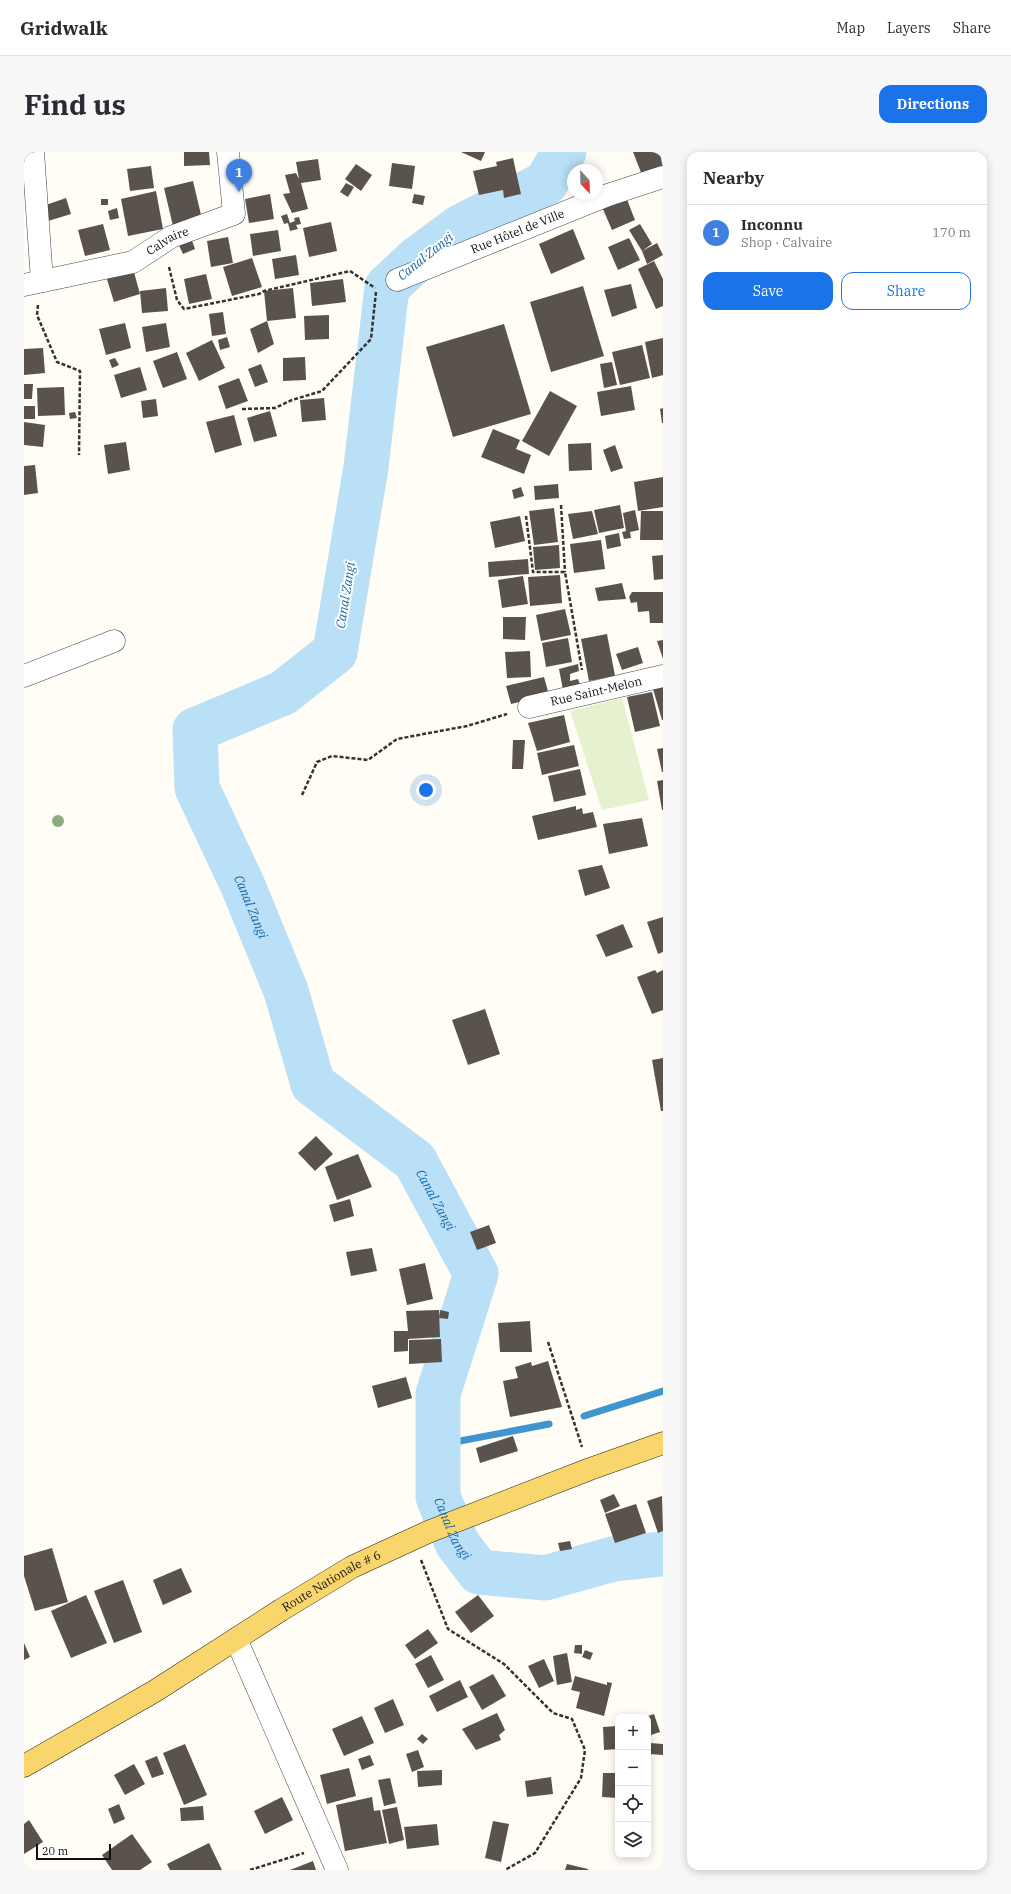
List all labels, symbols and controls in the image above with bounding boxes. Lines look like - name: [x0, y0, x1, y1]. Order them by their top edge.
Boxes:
- text: Gridwalk: [20, 16, 107, 40]
- text: Map: [837, 19, 865, 37]
- text: Layers: [887, 19, 931, 37]
- text: Share: [953, 19, 991, 37]
- button: Directions: [879, 85, 987, 123]
- text: Find us: [24, 86, 126, 123]
- pin: 1: [226, 159, 252, 192]
- north arrow: [567, 164, 603, 200]
- text: Nearby: [703, 167, 764, 189]
- street label: Rue Hôtel de Ville: [468, 205, 566, 257]
- text: Inconnu: [741, 215, 803, 234]
- street label: Calvaire: [143, 223, 191, 258]
- text: 1: [712, 224, 720, 241]
- text: 170 m: [932, 224, 971, 241]
- water label: Canal Zangi: [394, 229, 457, 284]
- text: Shop · Calvaire: [741, 234, 832, 251]
- button: Save: [703, 272, 833, 310]
- button: Share: [841, 272, 971, 310]
- water label: Canal Zangi: [332, 560, 359, 630]
- street label: Rue Saint-Melon: [549, 673, 644, 709]
- your location: [416, 780, 436, 800]
- water label: Canal Zangi: [230, 872, 272, 941]
- water label: Canal Zangi: [412, 1166, 459, 1234]
- water label: Canal Zangi: [430, 1495, 475, 1563]
- street label: Route Nationale # 6: [279, 1547, 383, 1615]
- map controls: [615, 1714, 651, 1858]
- button: +: [615, 1714, 651, 1750]
- button: −: [615, 1750, 651, 1786]
- button: locate: [615, 1786, 651, 1822]
- button: layers: [615, 1822, 651, 1858]
- scale bar: [36, 1842, 111, 1861]
- text: 20 m: [42, 1844, 68, 1858]

